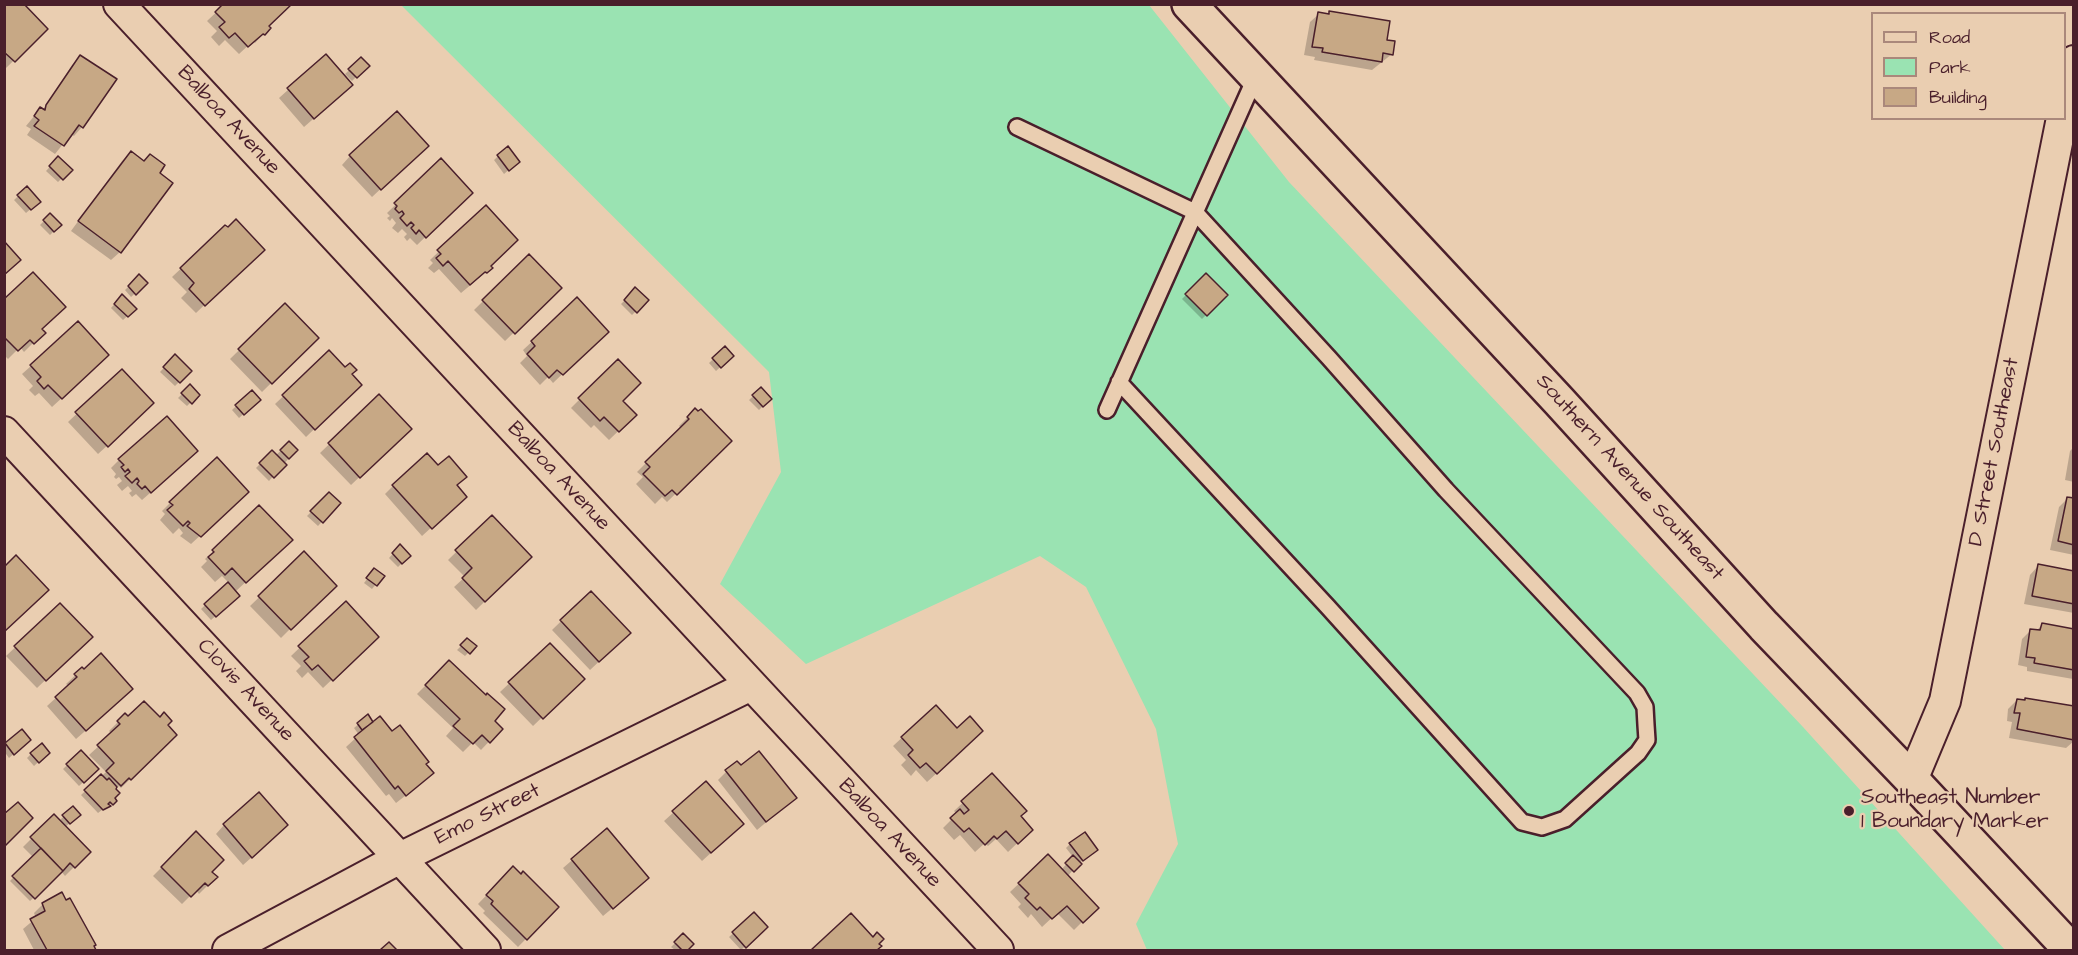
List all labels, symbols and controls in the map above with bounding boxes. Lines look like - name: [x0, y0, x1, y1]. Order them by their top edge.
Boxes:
- legend: [1871, 12, 2066, 120]
- text: Road: [1929, 25, 1970, 50]
- text: Park: [1929, 55, 1971, 80]
- street label: Balboa Avenue: [171, 61, 285, 181]
- text: Building: [1929, 85, 1987, 110]
- street label: D Street Southeast: [1964, 356, 2026, 548]
- street label: Southern Avenue Southeast: [1530, 370, 1728, 586]
- street label: Balboa Avenue: [501, 417, 615, 537]
- street label: Clovis Avenue: [191, 634, 299, 748]
- street label: Balboa Avenue: [832, 774, 946, 894]
- street label: Emo Street: [431, 779, 545, 851]
- place label: Southeast Number 1 Boundary Marker: [1861, 786, 2048, 836]
- marker: Southeast Number 1 Boundary Marker: [1842, 804, 1856, 818]

